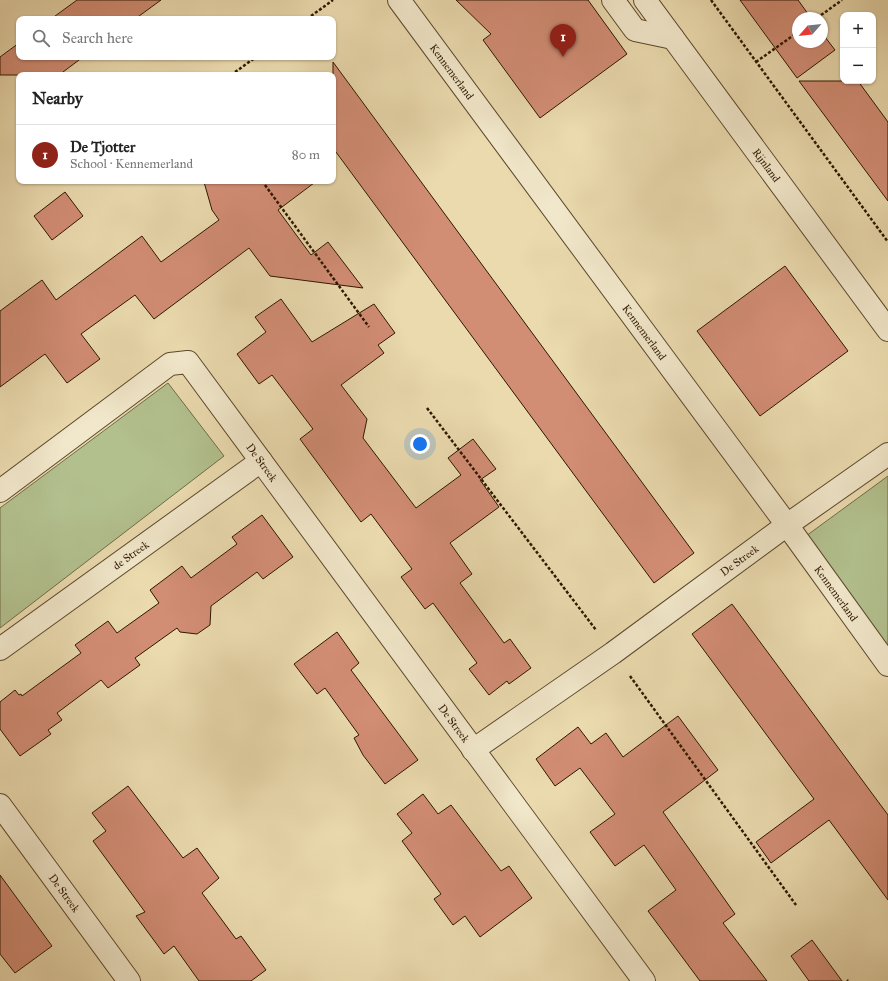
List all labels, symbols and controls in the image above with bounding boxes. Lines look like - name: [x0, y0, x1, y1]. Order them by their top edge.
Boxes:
- north arrow: [792, 12, 828, 48]
- map controls: [840, 12, 876, 84]
- button: +: [840, 12, 876, 48]
- search box: [16, 16, 336, 60]
- pin: 1: [550, 24, 576, 57]
- icon: search: [30, 27, 52, 49]
- text: Search here: [62, 29, 133, 47]
- street label: Kennemerland: [427, 42, 477, 103]
- button: −: [840, 48, 876, 84]
- text: Nearby: [32, 88, 83, 109]
- text: De Tjotter: [70, 138, 135, 156]
- street label: Rijnland: [749, 146, 783, 185]
- text: 1: [42, 147, 48, 163]
- text: 80 m: [292, 147, 320, 163]
- text: School · Kennemerland: [70, 156, 193, 172]
- street label: Kennemerland: [619, 302, 669, 363]
- your location: [410, 434, 430, 454]
- street label: De Streek: [243, 441, 280, 485]
- street label: de Streek: [110, 538, 152, 573]
- street label: De Streek: [718, 542, 762, 579]
- street label: Kennemerland: [811, 563, 861, 624]
- street label: De Streek: [435, 702, 473, 746]
- street label: De Streek: [46, 872, 83, 916]

